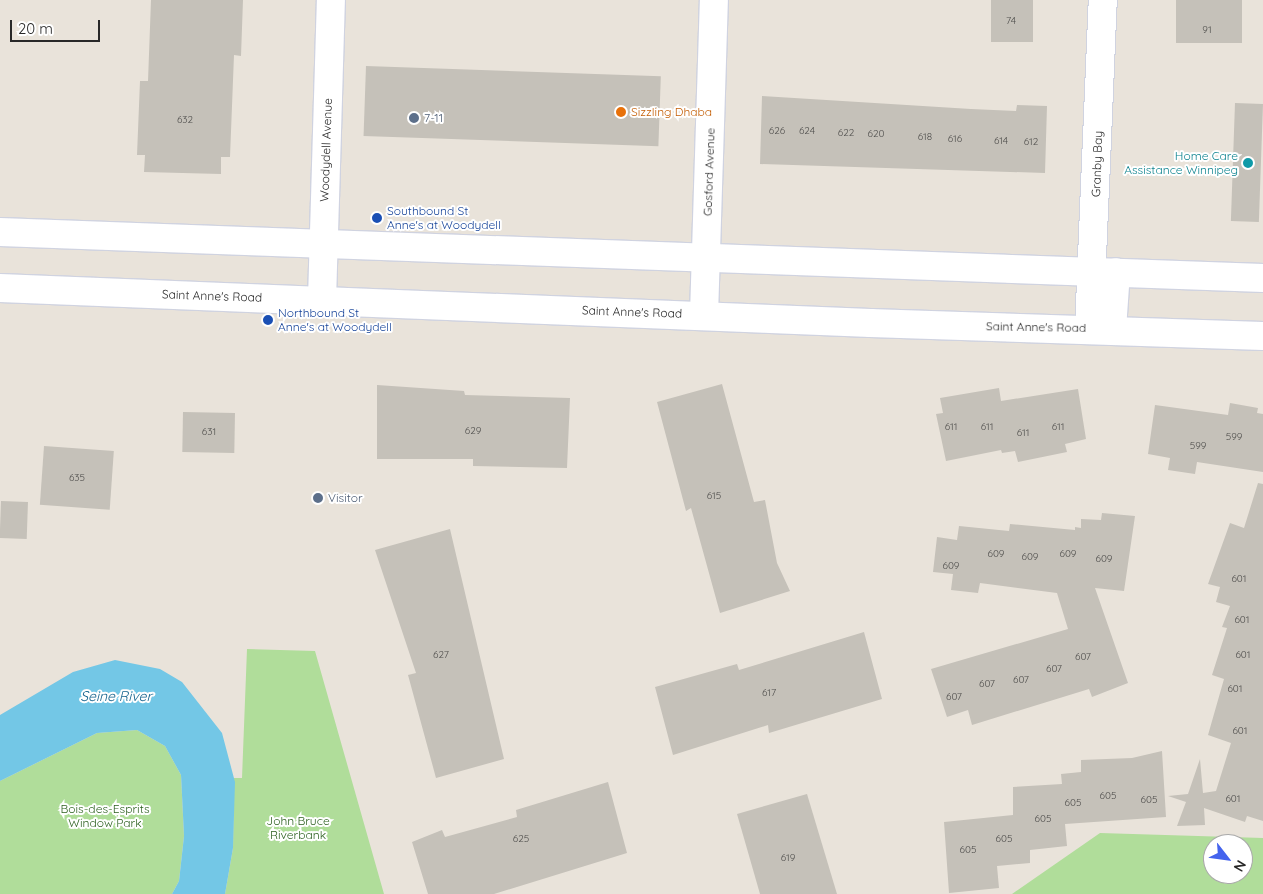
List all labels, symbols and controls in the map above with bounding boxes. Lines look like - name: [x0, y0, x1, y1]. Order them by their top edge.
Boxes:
- scale bar: [12, 10, 102, 42]
- house number: 74: [1006, 15, 1016, 27]
- text: 20 m: [18, 19, 53, 38]
- house number: 91: [1202, 24, 1212, 36]
- street label: Woodydell Avenue: [317, 98, 335, 202]
- place label: Sizzling Dhaba: [631, 105, 712, 119]
- marker: Sizzling Dhaba: [615, 106, 627, 118]
- place label: 7-11: [424, 111, 443, 125]
- marker: 7-11: [408, 112, 420, 124]
- house number: 632: [177, 114, 193, 126]
- house number: 626: [769, 125, 785, 137]
- house number: 624: [799, 125, 815, 137]
- house number: 622: [838, 127, 854, 139]
- street label: Gosford Avenue: [700, 128, 718, 216]
- house number: 620: [868, 128, 884, 140]
- house number: 618: [918, 131, 932, 143]
- street label: Granby Bay: [1089, 131, 1105, 197]
- house number: 616: [948, 133, 962, 145]
- house number: 614: [994, 135, 1008, 147]
- house number: 612: [1024, 136, 1038, 148]
- place label: Home Care Assistance Winnipeg: [1124, 149, 1238, 177]
- marker: Home Care Assistance Winnipeg: [1242, 157, 1254, 169]
- place label: Southbound St Anne's at Woodydell: [387, 204, 501, 232]
- marker: Southbound St Anne's at Woodydell: [371, 212, 383, 224]
- street label: Saint Anne's Road: [162, 287, 262, 305]
- street label: Saint Anne's Road: [582, 303, 682, 321]
- place label: Northbound St Anne's at Woodydell: [278, 306, 392, 334]
- marker: Northbound St Anne's at Woodydell: [262, 314, 274, 326]
- street label: Saint Anne's Road: [986, 319, 1086, 335]
- house number: 611: [945, 421, 957, 433]
- house number: 611: [981, 421, 993, 433]
- house number: 611: [1052, 421, 1064, 433]
- house number: 629: [465, 425, 481, 437]
- house number: 631: [202, 426, 216, 438]
- house number: 611: [1017, 427, 1029, 439]
- house number: 599: [1226, 431, 1242, 443]
- house number: 599: [1190, 440, 1206, 452]
- house number: 635: [69, 472, 85, 484]
- house number: 615: [707, 490, 721, 502]
- place label: Visitor: [328, 491, 363, 505]
- marker: Visitor: [312, 492, 324, 504]
- house number: 609: [988, 548, 1004, 560]
- house number: 609: [1060, 548, 1076, 560]
- house number: 609: [1022, 551, 1038, 563]
- house number: 609: [1096, 553, 1112, 565]
- house number: 609: [943, 560, 959, 572]
- house number: 601: [1231, 573, 1247, 585]
- house number: 601: [1234, 614, 1250, 626]
- house number: 627: [433, 649, 449, 661]
- house number: 601: [1235, 649, 1251, 661]
- house number: 607: [1075, 651, 1091, 663]
- house number: 607: [1046, 663, 1062, 675]
- house number: 607: [1013, 674, 1029, 686]
- house number: 607: [979, 678, 995, 690]
- house number: 601: [1227, 683, 1243, 695]
- house number: 617: [762, 687, 776, 699]
- water label: Seine River: [80, 688, 152, 704]
- house number: 607: [946, 691, 962, 703]
- house number: 601: [1232, 725, 1248, 737]
- house number: 605: [1100, 790, 1116, 802]
- house number: 601: [1225, 793, 1241, 805]
- house number: 605: [1141, 794, 1157, 806]
- house number: 605: [1065, 797, 1081, 809]
- park label: Bois-des-Esprits Window Park: [60, 802, 150, 830]
- house number: 605: [1035, 813, 1051, 825]
- park label: John Bruce Riverbank: [266, 814, 330, 842]
- house number: 625: [513, 833, 529, 845]
- house number: 605: [996, 833, 1012, 845]
- north arrow: [1203, 834, 1253, 884]
- house number: 605: [960, 844, 976, 856]
- house number: 619: [781, 852, 795, 864]
- text: N: [1230, 857, 1250, 875]

